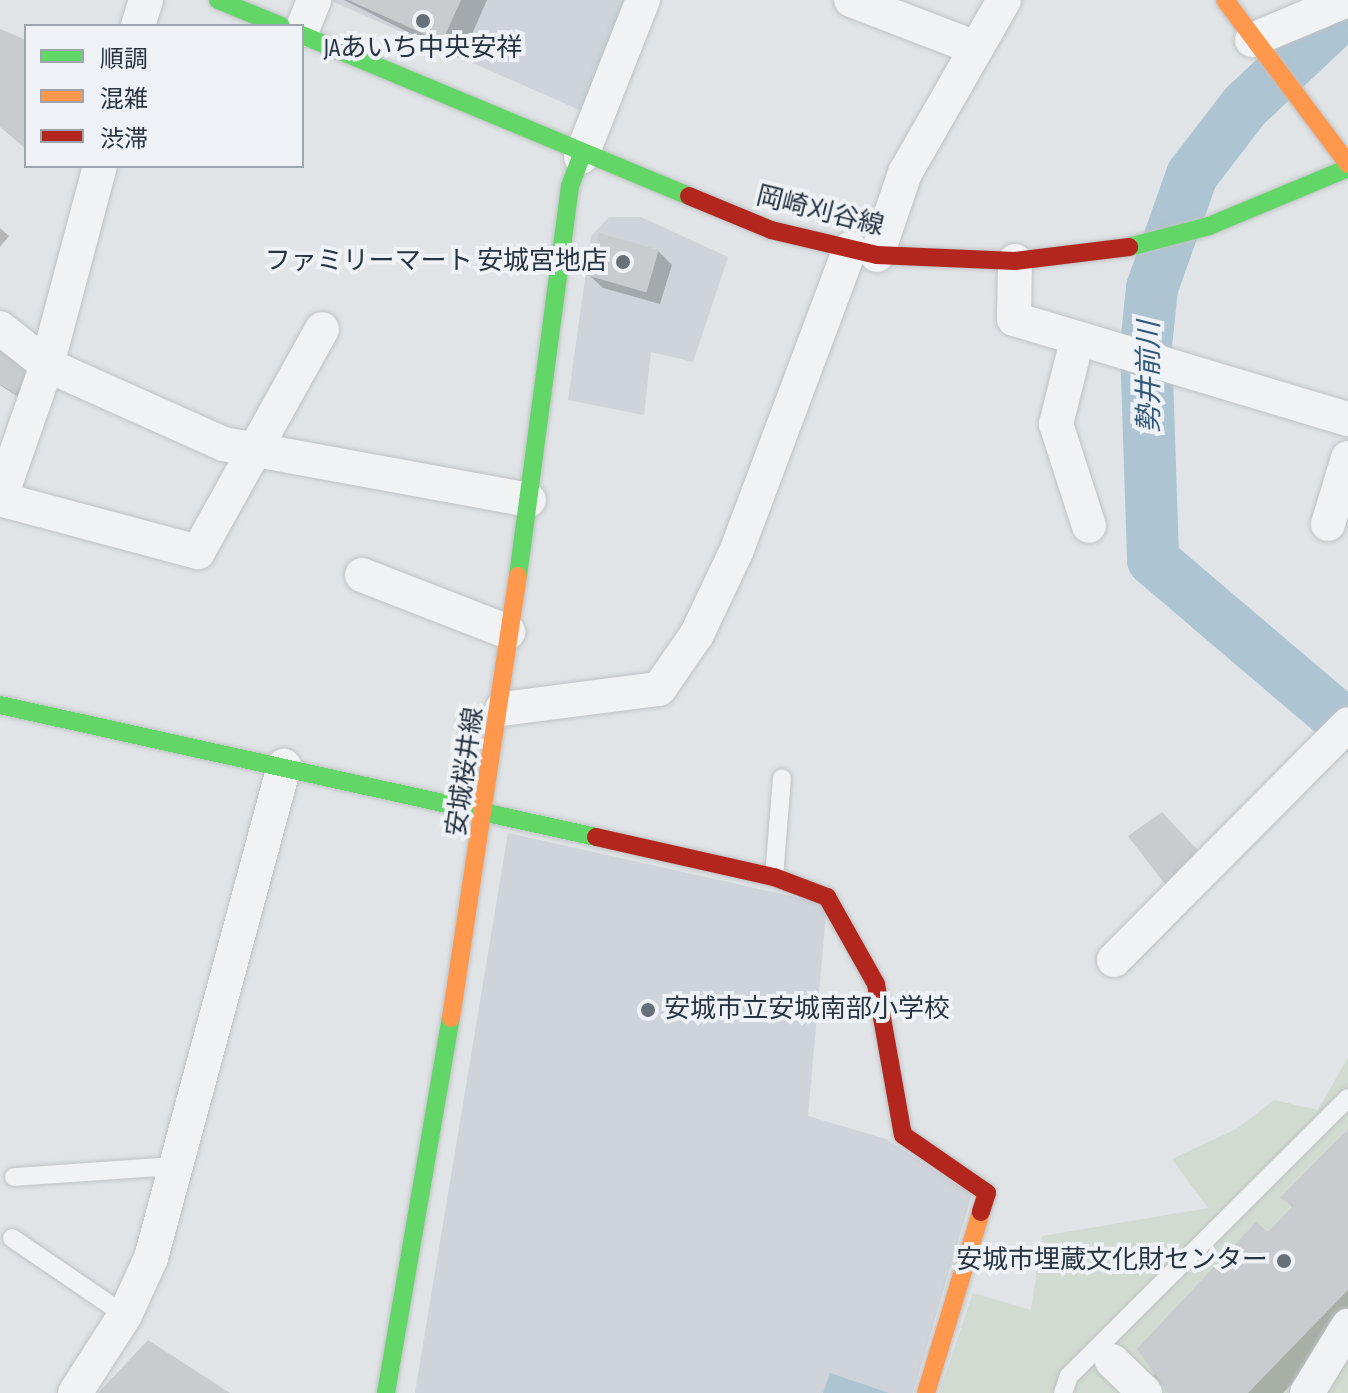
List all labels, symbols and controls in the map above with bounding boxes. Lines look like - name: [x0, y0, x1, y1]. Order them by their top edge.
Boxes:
- marker: JAあいち中央安祥: [414, 12, 432, 30]
- legend: [24, 24, 304, 168]
- place label: JAあいち中央安祥: [324, 33, 522, 65]
- text: 順調: [100, 45, 148, 74]
- text: 混雑: [100, 85, 148, 114]
- text: 渋滞: [100, 125, 148, 154]
- street label: 岡崎刈谷線: [753, 181, 887, 243]
- place label: ファミリーマート 安城宮地店: [265, 246, 607, 278]
- marker: ファミリーマート 安城宮地店: [614, 253, 632, 271]
- water label: 勢井前川: [1133, 321, 1167, 433]
- street label: 安城桜井線: [442, 705, 490, 839]
- place label: 安城市立安城南部小学校: [664, 994, 950, 1026]
- marker: 安城市立安城南部小学校: [639, 1001, 657, 1019]
- place label: 安城市埋蔵文化財センター: [956, 1245, 1268, 1277]
- marker: 安城市埋蔵文化財センター: [1275, 1252, 1293, 1270]

